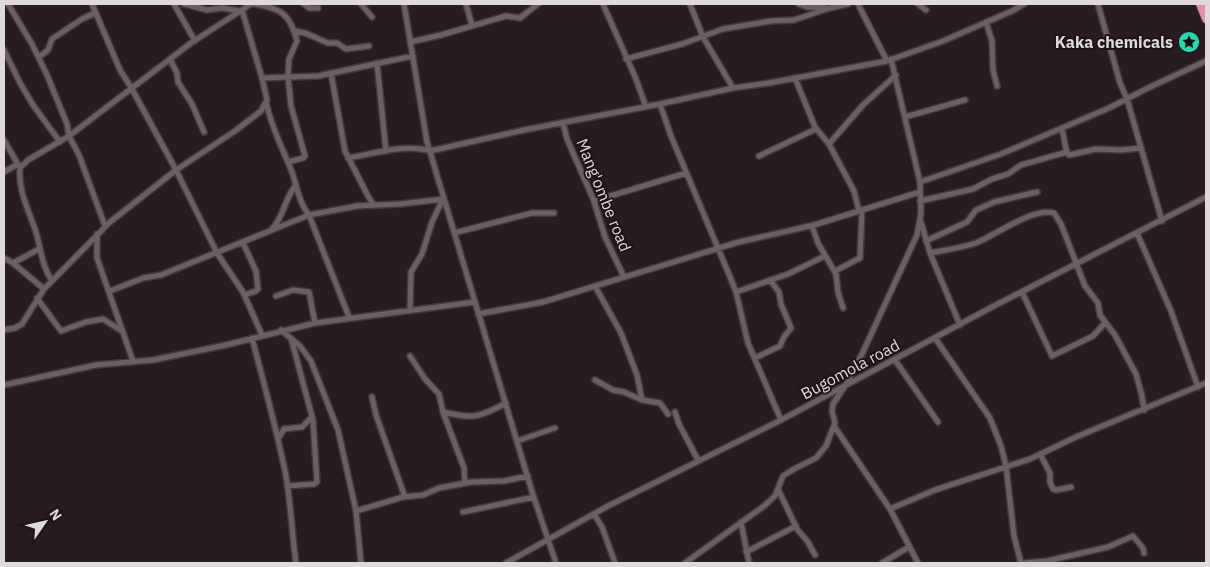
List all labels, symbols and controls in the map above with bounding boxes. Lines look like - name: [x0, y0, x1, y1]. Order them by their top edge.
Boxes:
- place icon: Kaka chemicals: [1177, 30, 1201, 54]
- place label: Kaka chemicals: [1055, 32, 1173, 52]
- street label: Mang'ombe road: [572, 136, 636, 254]
- street label: Bugomola road: [797, 335, 903, 403]
- north arrow: [20, 497, 70, 547]
- text: N: [45, 505, 66, 524]

